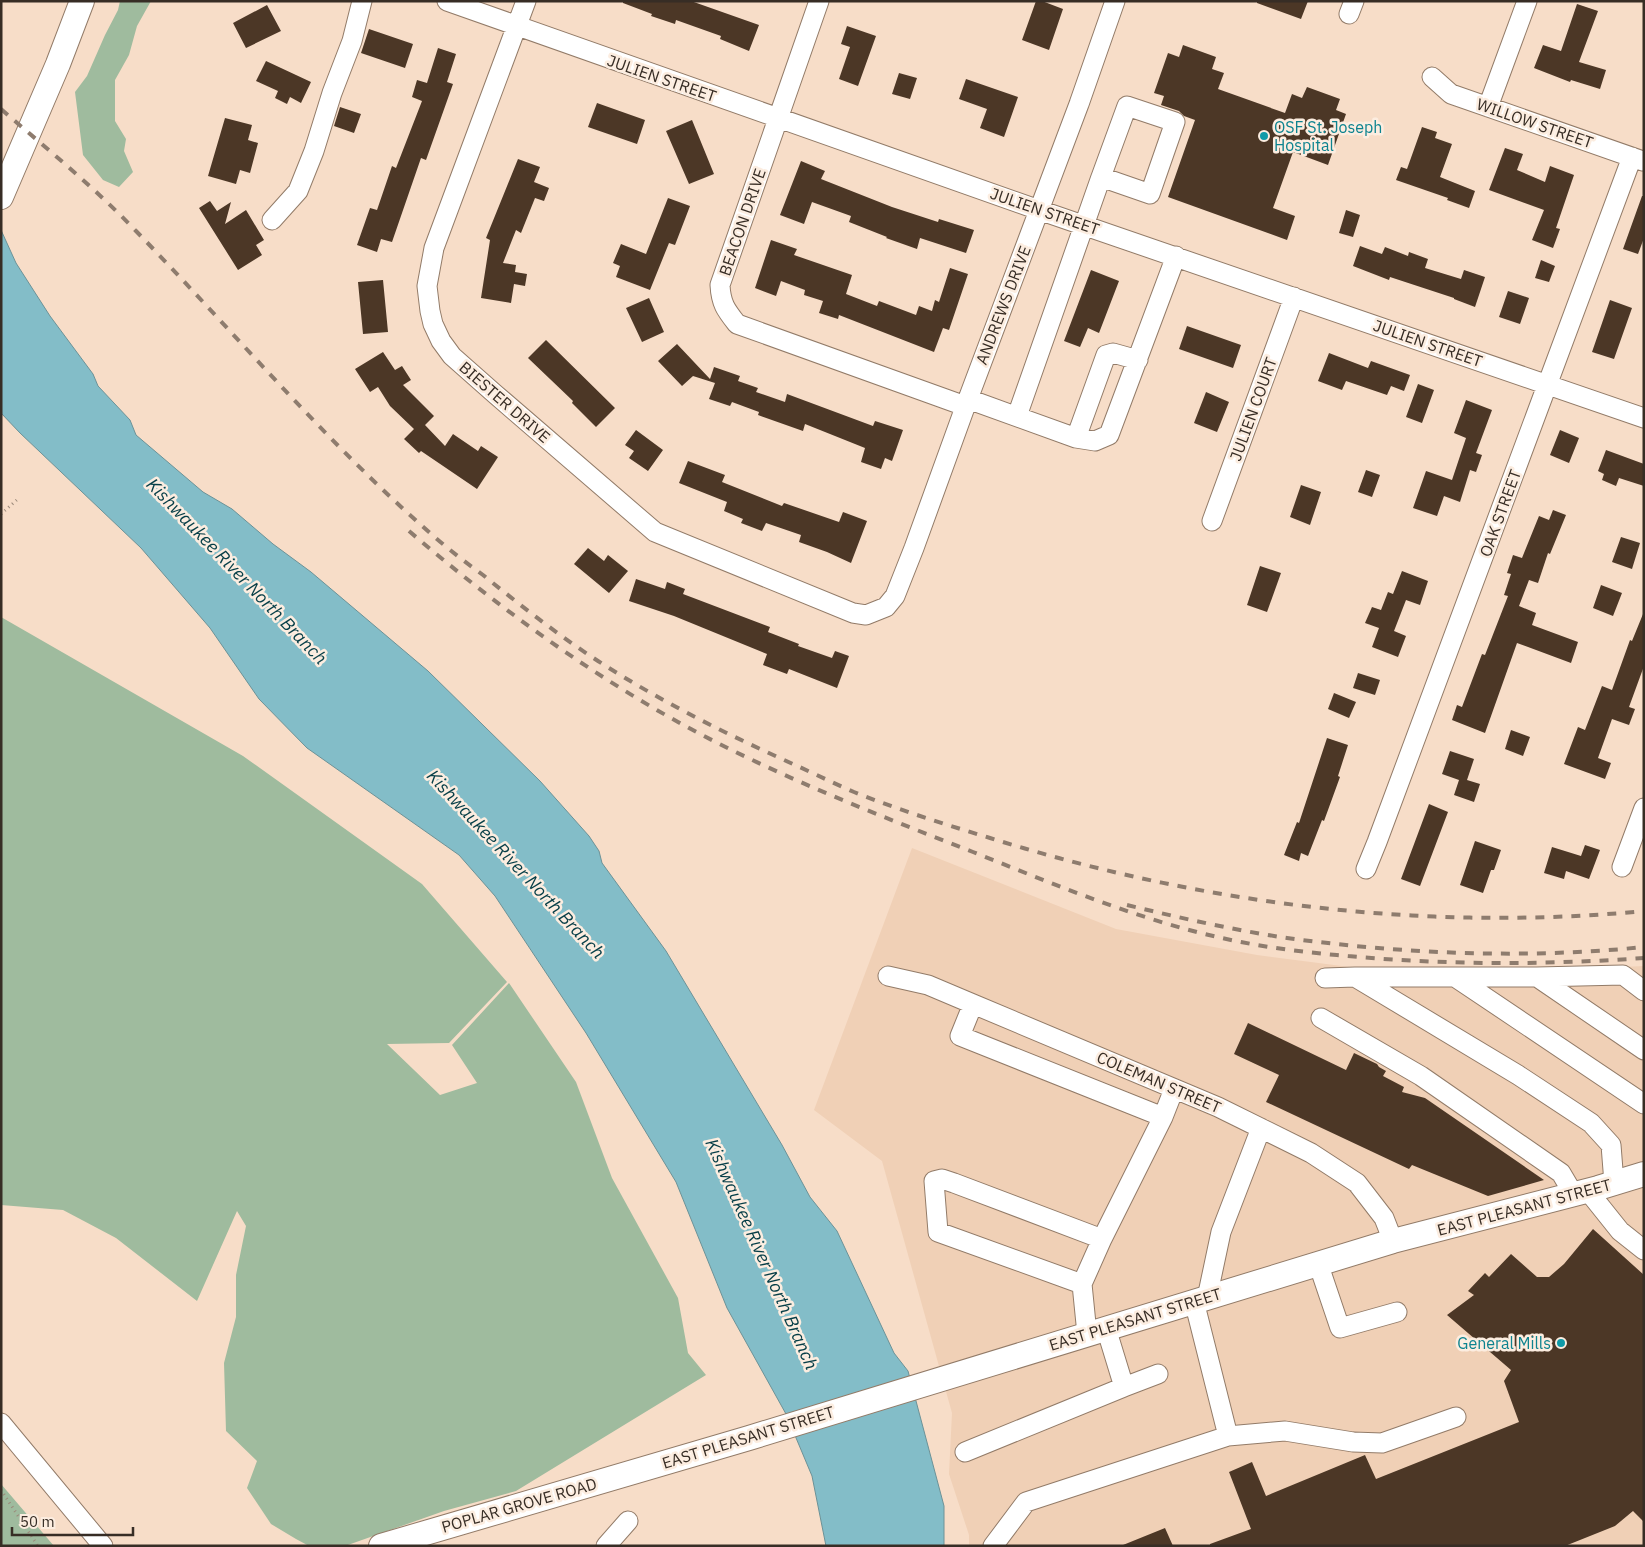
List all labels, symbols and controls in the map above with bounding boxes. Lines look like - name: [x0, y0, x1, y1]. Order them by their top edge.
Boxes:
- street label: JULIEN STREET: [605, 50, 719, 106]
- street label: WILLOW STREET: [1474, 94, 1596, 152]
- place label: OSF St. Joseph Hospital: [1274, 117, 1382, 155]
- marker: OSF St. Joseph Hospital: [1258, 130, 1270, 142]
- street label: BEACON DRIVE: [714, 166, 770, 278]
- street label: JULIEN STREET: [988, 183, 1102, 239]
- street label: ANDREWS DRIVE: [971, 243, 1035, 367]
- street label: JULIEN STREET: [1371, 315, 1485, 371]
- street label: JULIEN COURT: [1225, 354, 1281, 464]
- street label: BIESTER DRIVE: [455, 357, 555, 447]
- street label: OAK STREET: [1475, 467, 1525, 559]
- water label: Kishwaukee River North Branch: [142, 473, 332, 669]
- water label: Kishwaukee River North Branch: [422, 765, 610, 963]
- street label: COLEMAN STREET: [1094, 1047, 1224, 1117]
- water label: Kishwaukee River North Branch: [701, 1135, 823, 1373]
- street label: EAST PLEASANT STREET: [1435, 1174, 1613, 1240]
- street label: EAST PLEASANT STREET: [1046, 1283, 1224, 1355]
- place label: General Mills: [1457, 1333, 1551, 1353]
- marker: General Mills: [1555, 1337, 1567, 1349]
- street label: EAST PLEASANT STREET: [659, 1401, 837, 1473]
- street label: POPLAR GROVE ROAD: [439, 1473, 599, 1537]
- scale bar: [12, 1504, 134, 1536]
- text: 50 m: [20, 1512, 55, 1531]

